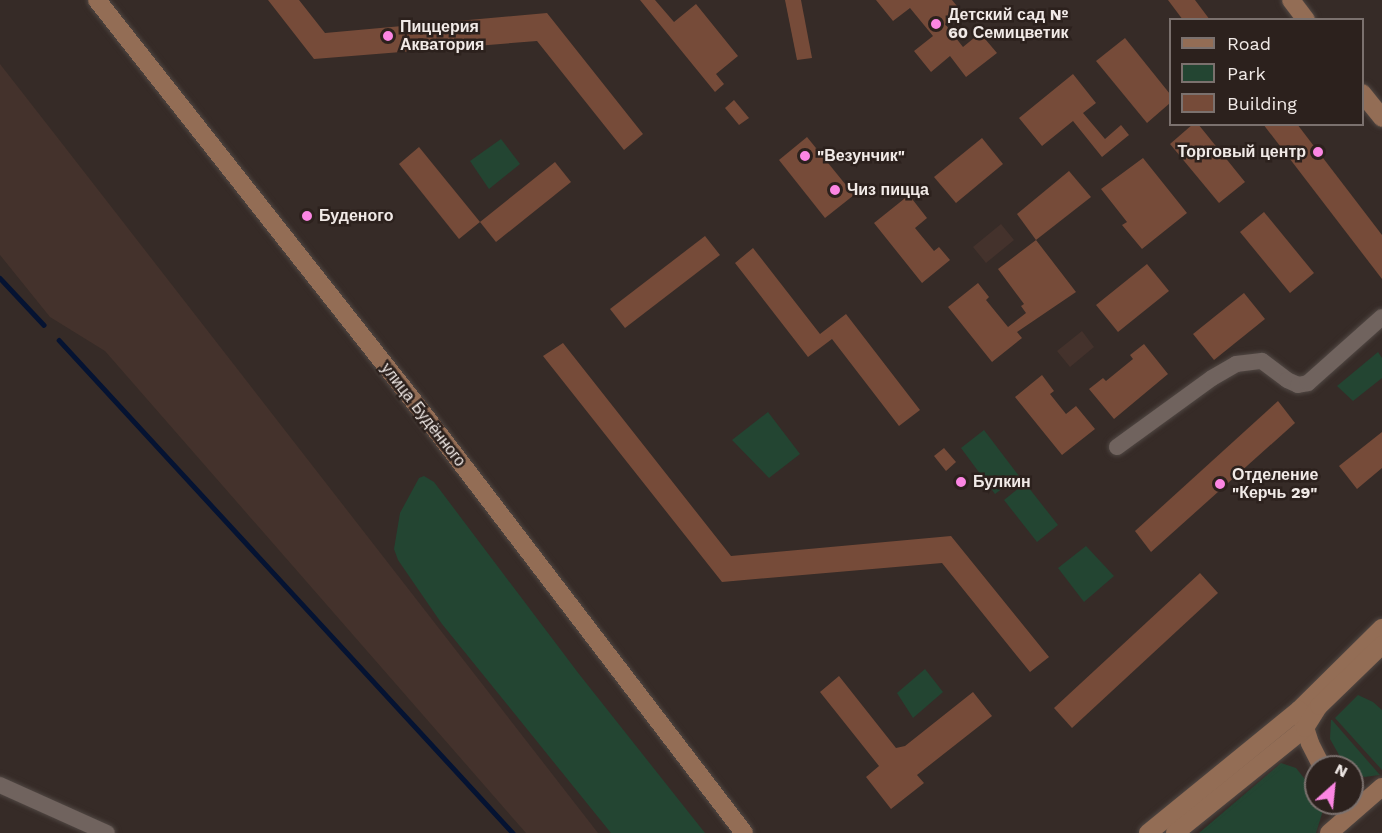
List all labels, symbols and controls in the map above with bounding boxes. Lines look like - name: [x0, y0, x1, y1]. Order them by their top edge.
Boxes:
- place label: Детский сад № 60 Семицветик: [948, 5, 1068, 43]
- place label: Пиццерия Акватория: [400, 17, 484, 55]
- marker: Детский сад № 60 Семицветик: [929, 17, 943, 31]
- legend: [1169, 18, 1364, 126]
- marker: Пиццерия Акватория: [381, 29, 395, 43]
- text: Road: [1227, 33, 1271, 54]
- text: Park: [1227, 63, 1266, 84]
- text: Building: [1227, 93, 1297, 114]
- place label: Торговый центр: [1178, 142, 1306, 162]
- marker: Торговый центр: [1311, 145, 1325, 159]
- place label: "Везунчик": [817, 146, 905, 166]
- marker: "Везунчик": [798, 149, 812, 163]
- place label: Чиз пицца: [847, 180, 929, 200]
- marker: Чиз пицца: [828, 183, 842, 197]
- place label: Буденого: [319, 206, 394, 226]
- marker: Буденого: [300, 209, 314, 223]
- street label: улица Будённого: [377, 359, 469, 471]
- place label: Отделение "Керчь 29": [1232, 465, 1318, 503]
- place label: Булкин: [973, 472, 1031, 492]
- marker: Булкин: [954, 475, 968, 489]
- marker: Отделение "Керчь 29": [1213, 477, 1227, 491]
- north arrow: [1304, 755, 1364, 815]
- text: N: [1332, 759, 1351, 781]

